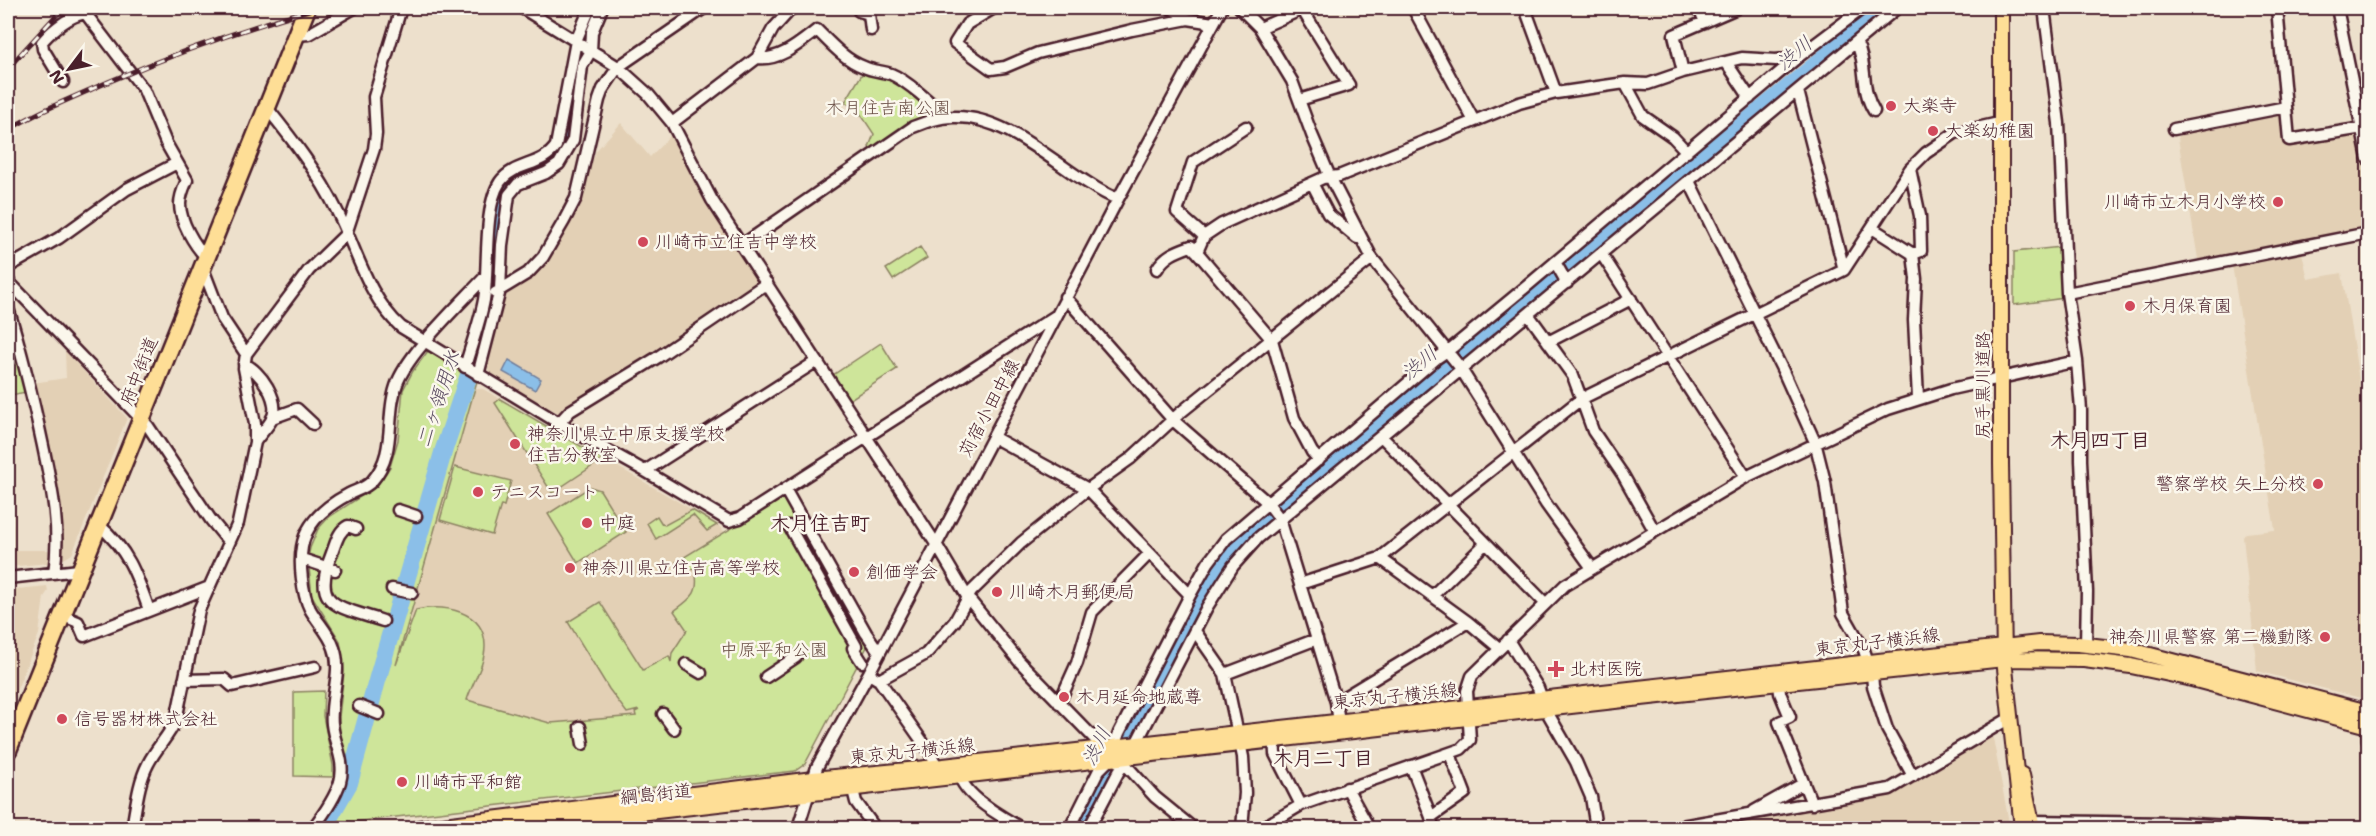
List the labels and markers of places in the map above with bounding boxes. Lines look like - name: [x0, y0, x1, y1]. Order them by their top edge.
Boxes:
- place label: 大楽寺: [1903, 94, 1957, 118]
- marker: 大楽寺: [1884, 99, 1898, 113]
- place label: 大楽幼稚園: [1945, 119, 2035, 143]
- marker: 大楽幼稚園: [1926, 124, 1940, 138]
- place label: 川崎市立木月小学校: [2104, 190, 2266, 214]
- marker: 川崎市立木月小学校: [2271, 195, 2285, 209]
- place label: 川崎市立住吉中学校: [655, 230, 817, 254]
- marker: 川崎市立住吉中学校: [636, 235, 650, 249]
- place label: 木月保育園: [2142, 294, 2232, 318]
- marker: 木月保育園: [2123, 299, 2137, 313]
- place label: 神奈川県立中原支援学校 住吉分教室: [527, 422, 725, 467]
- marker: 神奈川県立中原支援学校 住吉分教室: [508, 437, 522, 451]
- place label: 警察学校 矢上分校: [2156, 472, 2306, 496]
- marker: 警察学校 矢上分校: [2311, 477, 2325, 491]
- place label: テニスコート: [490, 480, 598, 504]
- marker: テニスコート: [471, 485, 485, 499]
- place label: 中庭: [599, 511, 635, 535]
- marker: 中庭: [580, 516, 594, 530]
- place label: 神奈川県立住吉高等学校: [582, 556, 780, 580]
- place label: 創価学会: [866, 560, 938, 584]
- marker: 神奈川県立住吉高等学校: [563, 561, 577, 575]
- marker: 創価学会: [847, 565, 861, 579]
- place label: 川崎木月郵便局: [1009, 580, 1135, 604]
- marker: 川崎木月郵便局: [990, 585, 1004, 599]
- place label: 神奈川県警察 第二機動隊: [2109, 625, 2313, 649]
- marker: 神奈川県警察 第二機動隊: [2318, 630, 2332, 644]
- place label: 北村医院: [1570, 657, 1642, 681]
- marker: 北村医院: [1547, 660, 1565, 678]
- place label: 木月延命地蔵尊: [1076, 685, 1202, 709]
- marker: 木月延命地蔵尊: [1057, 690, 1071, 704]
- place label: 信号器材株式会社: [74, 707, 218, 731]
- marker: 信号器材株式会社: [55, 712, 69, 726]
- place label: 川崎市平和館: [414, 770, 522, 794]
- marker: 川崎市平和館: [395, 775, 409, 789]

